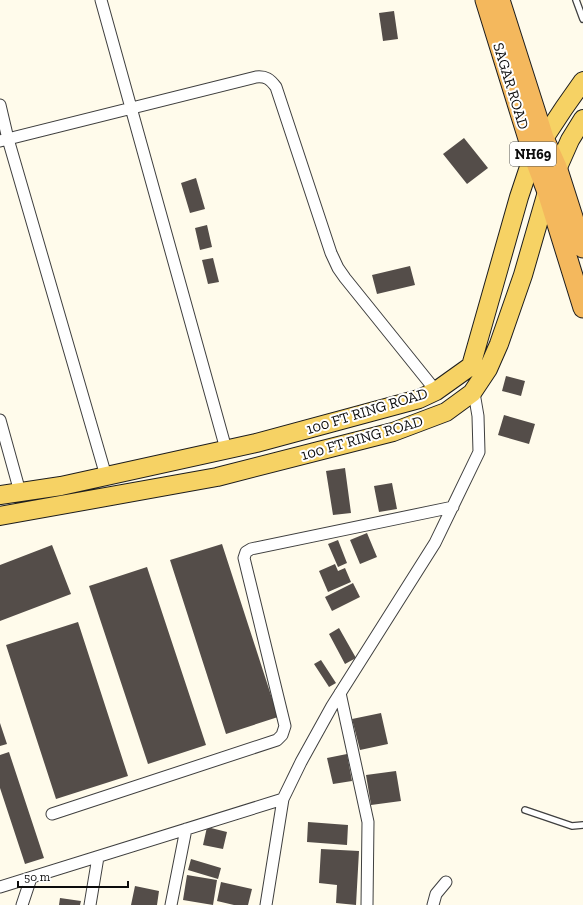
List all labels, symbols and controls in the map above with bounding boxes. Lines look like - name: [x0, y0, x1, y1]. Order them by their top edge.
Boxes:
- street label: SAGAR ROAD: [489, 41, 533, 131]
- road number: NH69: [510, 142, 556, 166]
- street label: 100 FT RING ROAD: [304, 384, 430, 438]
- street label: 100 FT RING ROAD: [299, 412, 425, 464]
- scale bar: [18, 863, 128, 889]
- text: 50 m: [24, 870, 51, 884]

